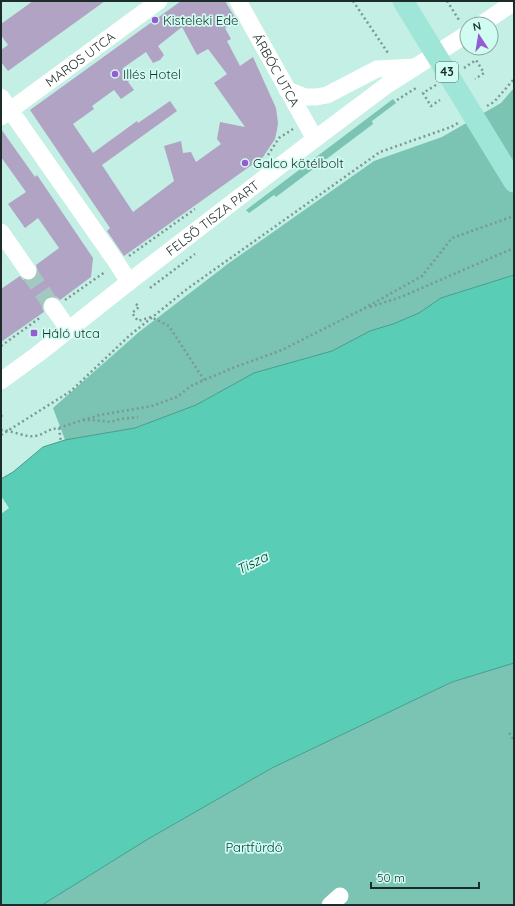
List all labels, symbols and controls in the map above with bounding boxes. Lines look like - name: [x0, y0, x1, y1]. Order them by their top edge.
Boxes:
- place label: Kisteleki Ede: [163, 12, 238, 28]
- marker: Kisteleki Ede: [150, 15, 160, 25]
- north arrow: [459, 16, 499, 56]
- text: N: [472, 19, 482, 34]
- street label: MAROS UTCA: [42, 28, 118, 90]
- street label: ÁRBÓC UTCA: [250, 31, 304, 110]
- road number: 43: [436, 62, 458, 82]
- place label: Illés Hotel: [123, 66, 181, 82]
- marker: Illés Hotel: [110, 69, 120, 79]
- place label: Galco kötélbolt: [253, 155, 344, 171]
- marker: Galco kötélbolt: [240, 158, 250, 168]
- street label: FELSŐ TISZA PART: [163, 177, 262, 259]
- place label: Háló utca: [42, 325, 100, 341]
- marker: Háló utca: [29, 328, 39, 338]
- water label: Tisza: [233, 547, 272, 579]
- park label: Partfürdő: [225, 839, 283, 855]
- scale bar: [371, 864, 479, 890]
- text: 50 m: [377, 870, 405, 885]

